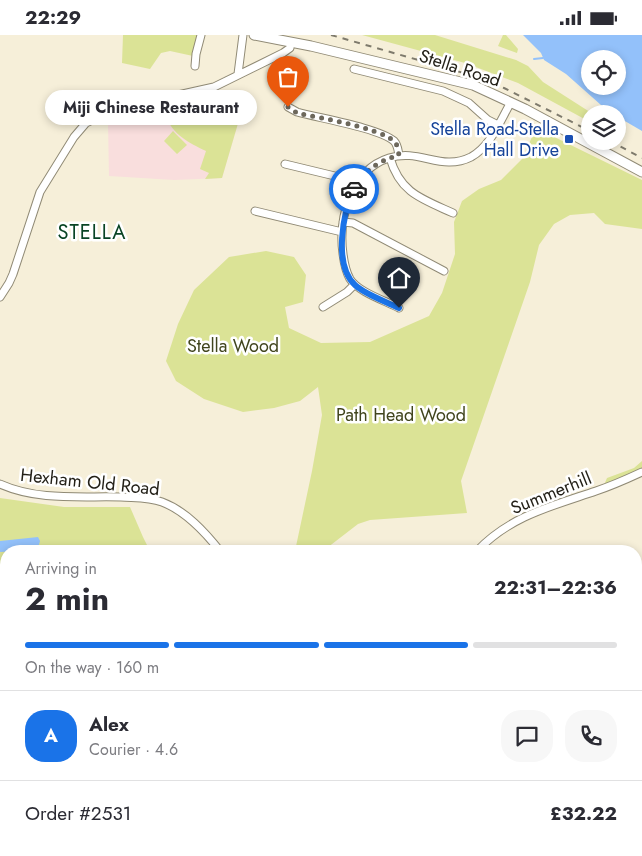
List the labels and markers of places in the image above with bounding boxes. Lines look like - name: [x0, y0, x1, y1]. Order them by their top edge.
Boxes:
- pin: [267, 56, 309, 107]
- callout: Miji Chinese Restaurant: [46, 89, 258, 125]
- place label: Stella Road-Stella Hall Drive: [430, 116, 559, 163]
- marker: Stella Road-Stella Hall Drive: [563, 133, 575, 145]
- pin: [378, 257, 420, 308]

